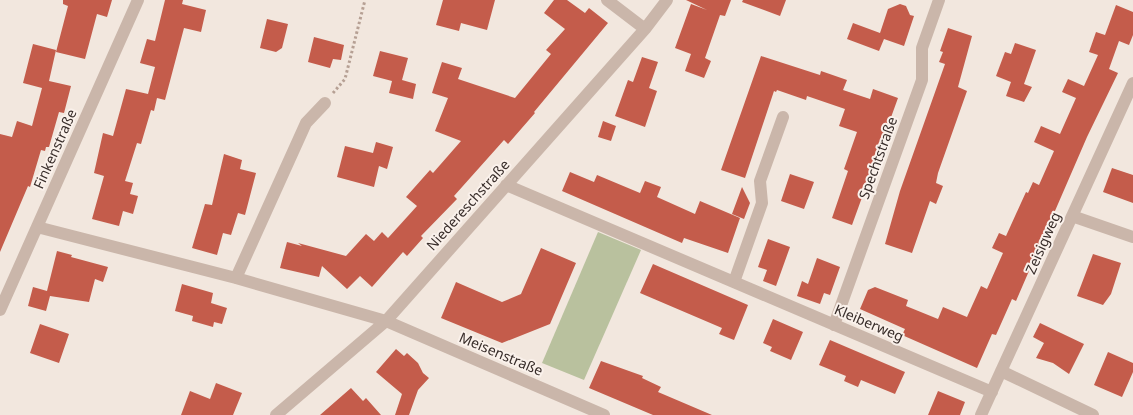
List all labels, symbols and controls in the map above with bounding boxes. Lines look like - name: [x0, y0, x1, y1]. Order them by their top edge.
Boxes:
- street label: Finkenstraße: [28, 106, 81, 192]
- street label: Spechtstraße: [854, 114, 901, 202]
- street label: Niedereschstraße: [422, 155, 514, 254]
- street label: Zeisigweg: [1020, 209, 1065, 277]
- street label: Kleiberweg: [832, 299, 907, 346]
- street label: Meisenstraße: [456, 327, 546, 380]

